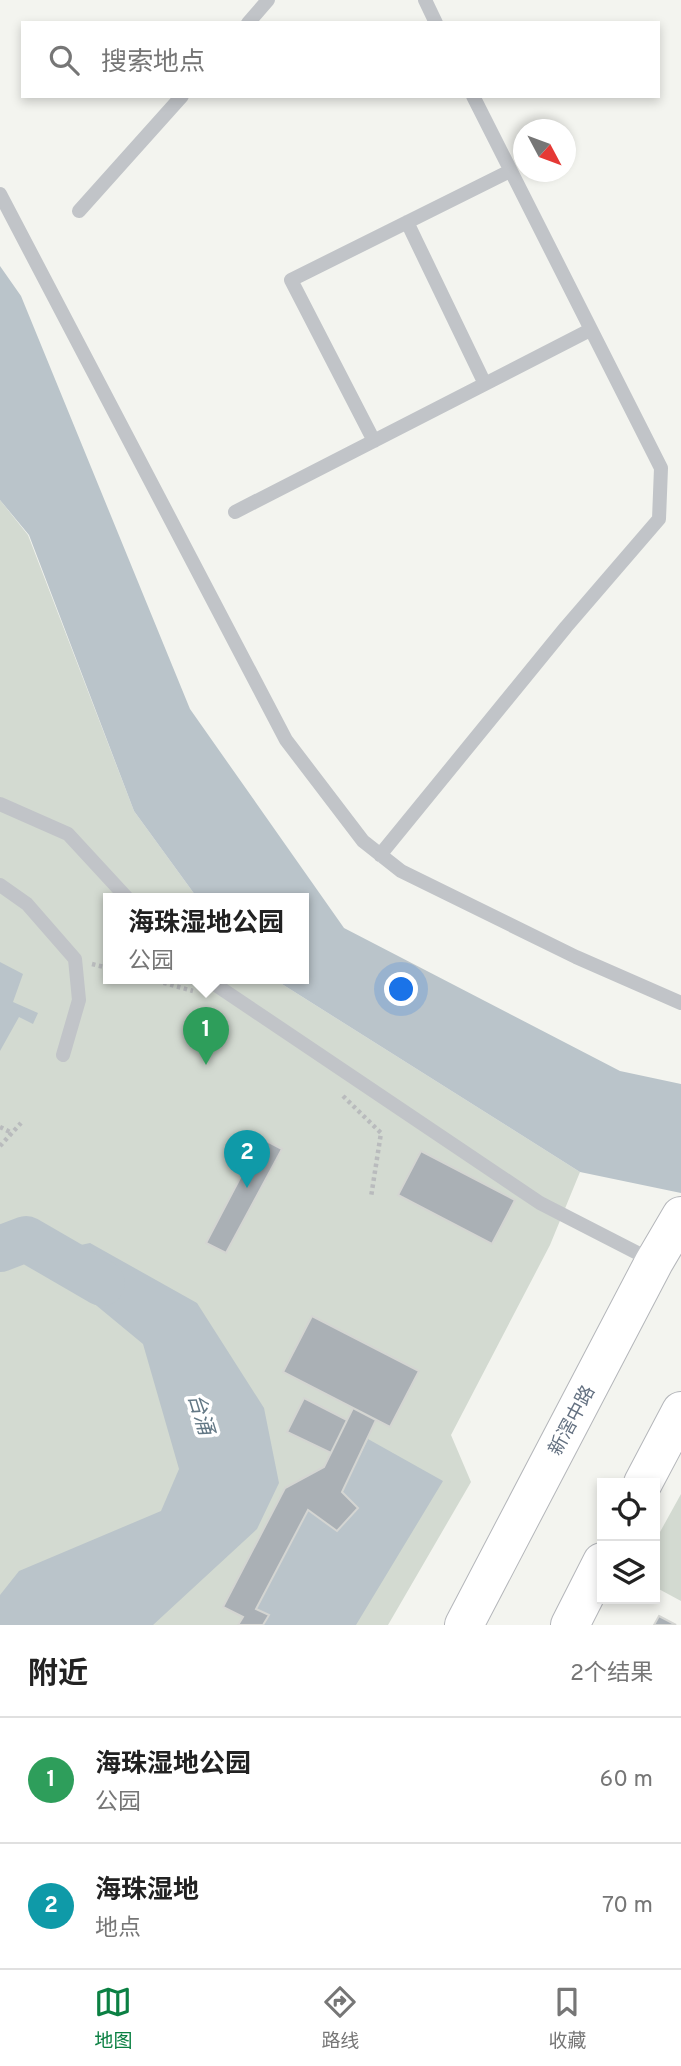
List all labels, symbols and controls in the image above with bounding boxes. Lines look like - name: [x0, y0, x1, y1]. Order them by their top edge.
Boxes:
- search box: [21, 21, 660, 98]
- icon: search: [45, 41, 83, 79]
- text: 搜索地点: [101, 47, 205, 80]
- north arrow: [513, 119, 576, 182]
- popup: [103, 893, 309, 984]
- text: 海珠湿地公园: [128, 908, 284, 941]
- text: 公园: [128, 948, 174, 977]
- your location: [384, 972, 418, 1006]
- pin: 1: [183, 1007, 229, 1065]
- pin: 2: [224, 1130, 270, 1188]
- street label: 新滘中路: [544, 1382, 601, 1460]
- water label: 台涌: [181, 1390, 219, 1440]
- map controls: [597, 1478, 660, 1604]
- button: locate: [597, 1478, 660, 1541]
- button: layers: [597, 1541, 660, 1604]
- text: 附近: [28, 1657, 88, 1694]
- text: 2个结果: [570, 1660, 653, 1689]
- text: 海珠湿地公园: [95, 1749, 251, 1782]
- text: 1: [46, 1766, 56, 1795]
- text: 60 m: [600, 1766, 653, 1795]
- text: 公园: [95, 1789, 141, 1818]
- text: 海珠湿地: [95, 1875, 199, 1908]
- text: 2: [44, 1892, 58, 1921]
- text: 70 m: [602, 1892, 653, 1921]
- text: 地点: [95, 1915, 141, 1944]
- tab: 地图: [94, 1983, 133, 2054]
- tab: 路线: [321, 1983, 360, 2054]
- tab: 收藏: [548, 1983, 587, 2054]

